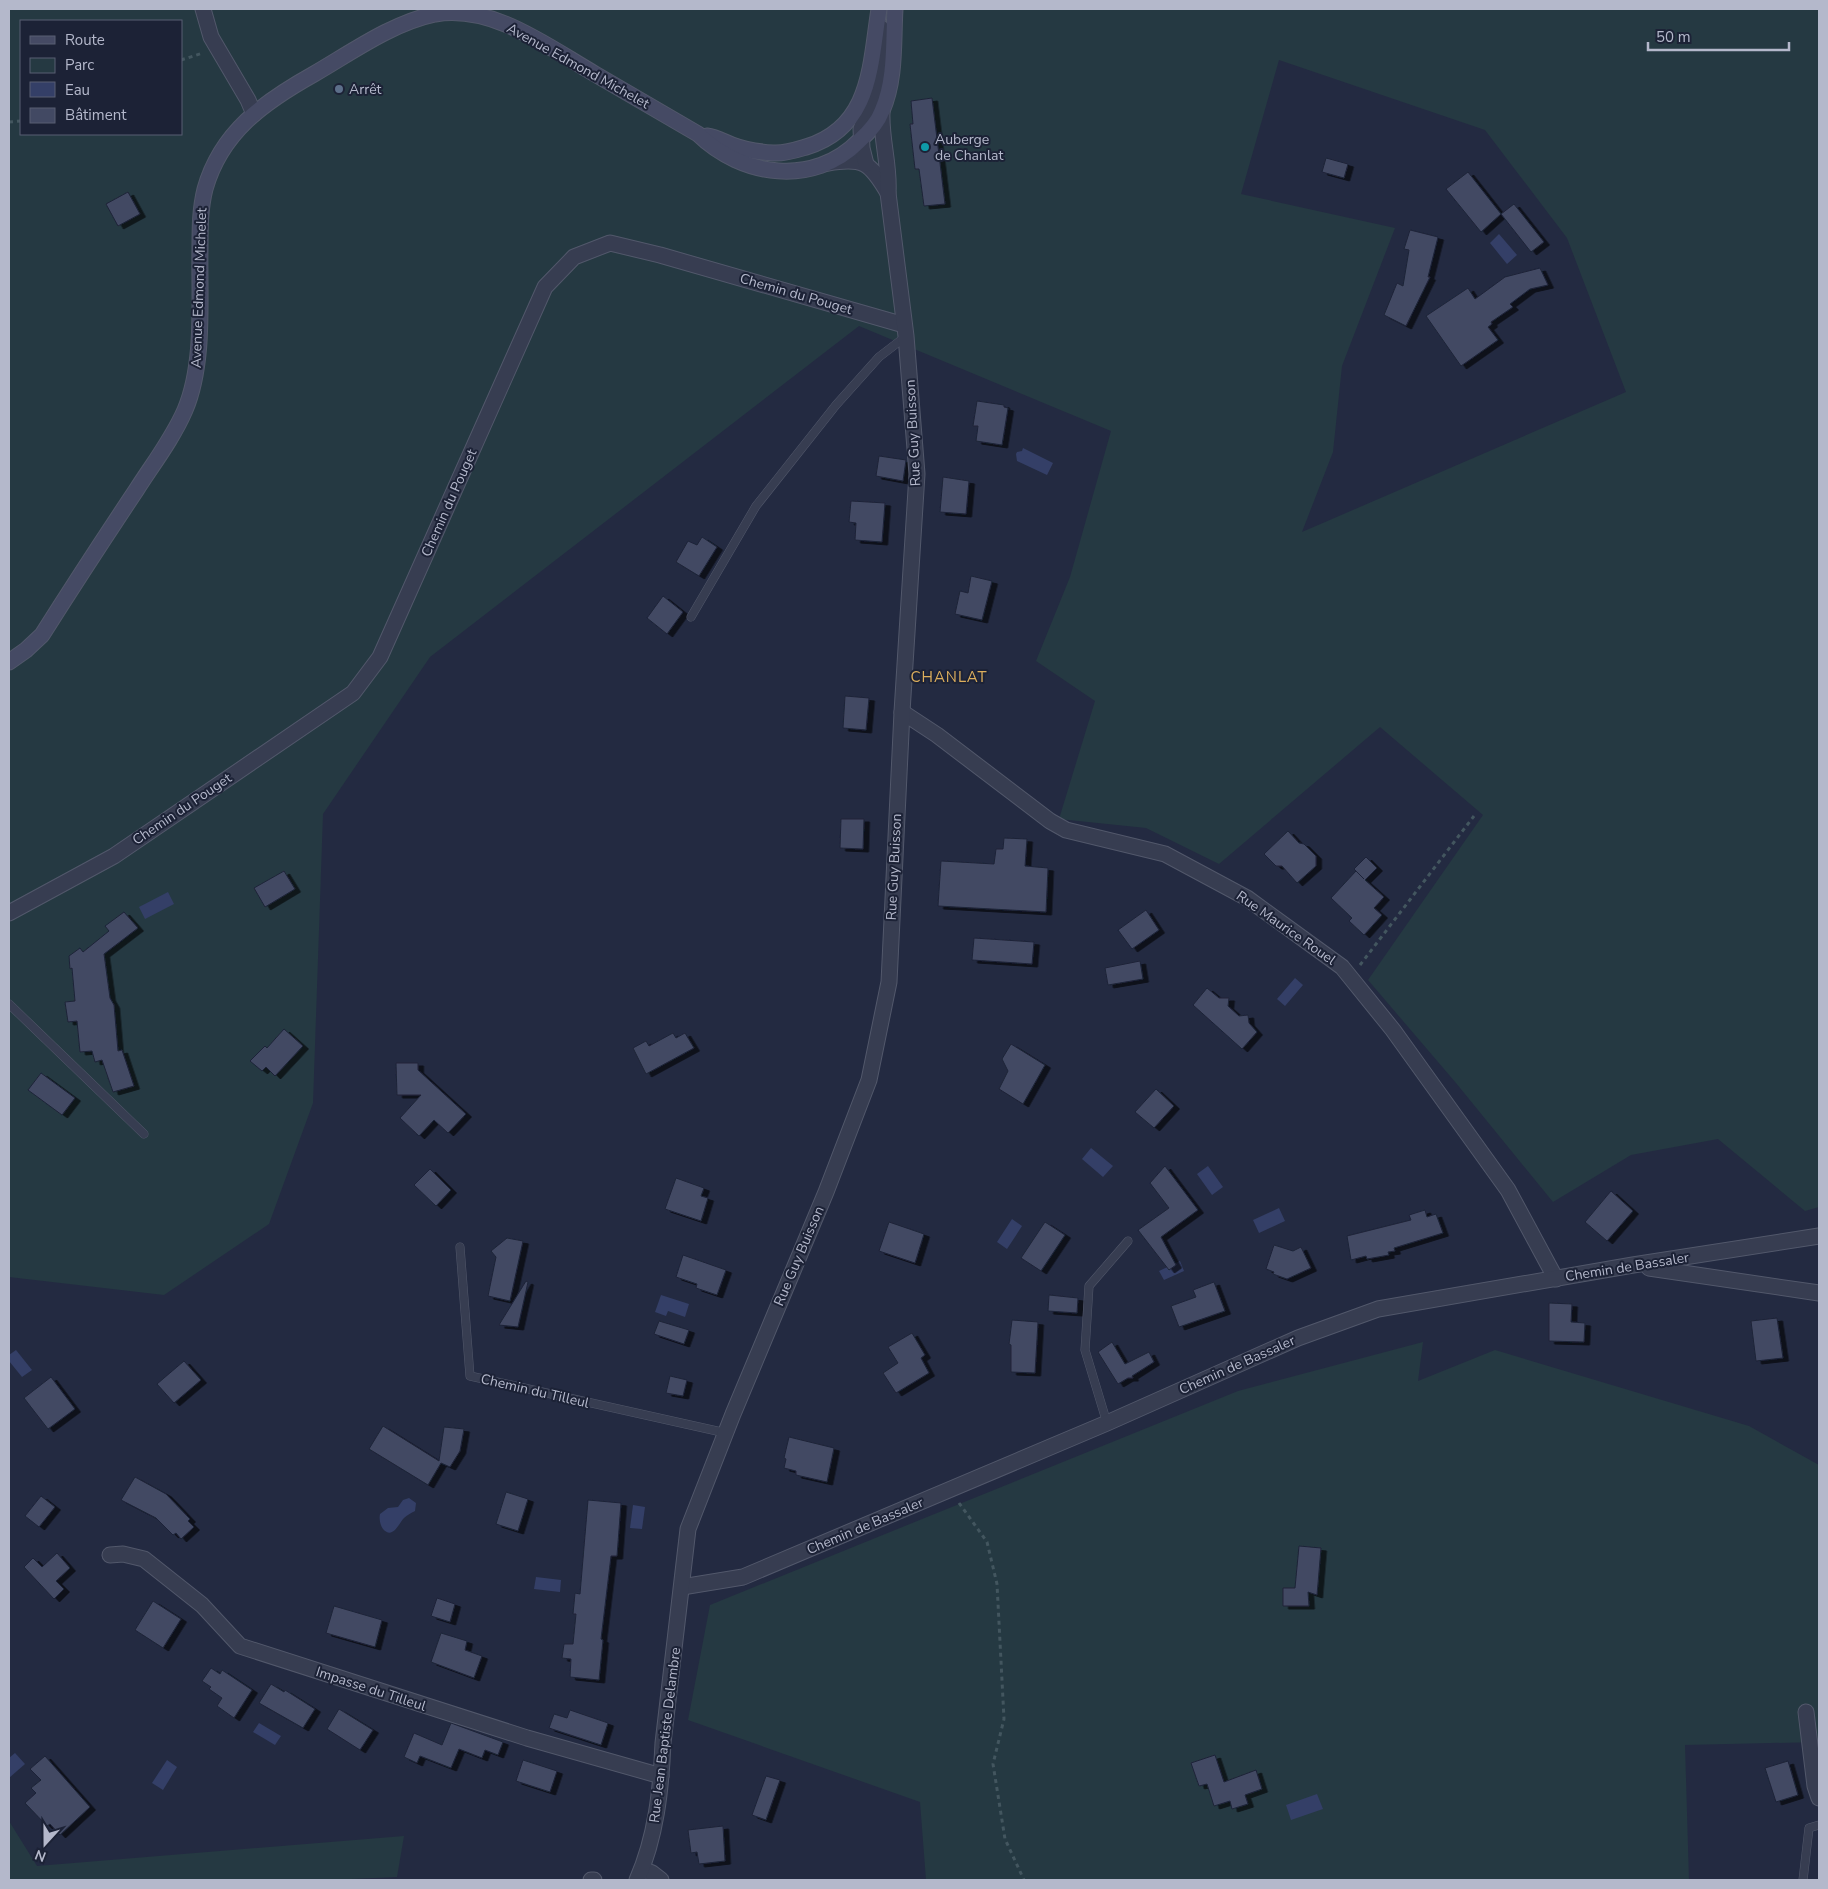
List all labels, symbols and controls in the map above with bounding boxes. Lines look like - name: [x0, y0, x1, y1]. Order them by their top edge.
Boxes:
- street label: Avenue Edmond Michelet: [503, 19, 653, 113]
- legend: [20, 20, 182, 135]
- scale bar: [1648, 20, 1789, 52]
- text: 50 m: [1656, 27, 1691, 47]
- text: Route: [65, 30, 105, 50]
- text: Parc: [65, 55, 94, 75]
- text: Eau: [65, 80, 90, 100]
- place label: Arrêt: [349, 80, 382, 99]
- marker: Arrêt: [333, 83, 345, 95]
- text: Bâtiment: [65, 105, 127, 125]
- place label: Auberge de Chanlat: [935, 130, 1004, 165]
- marker: Auberge de Chanlat: [919, 141, 931, 153]
- street label: Avenue Edmond Michelet: [187, 207, 211, 369]
- street label: Chemin du Pouget: [738, 269, 854, 319]
- street label: Rue Guy Buisson: [901, 379, 925, 487]
- street label: Chemin du Pouget: [417, 446, 481, 560]
- district label: CHANLAT: [910, 667, 988, 687]
- street label: Chemin du Pouget: [129, 769, 235, 849]
- street label: Rue Guy Buisson: [882, 813, 906, 921]
- street label: Rue Maurice Rouel: [1232, 886, 1340, 970]
- street label: Rue Guy Buisson: [769, 1203, 829, 1309]
- street label: Chemin de Bassaler: [1564, 1248, 1690, 1286]
- street label: Chemin de Bassaler: [1176, 1331, 1298, 1399]
- street label: Chemin du Tilleul: [479, 1369, 592, 1413]
- street label: Chemin de Bassaler: [804, 1493, 926, 1559]
- street label: Rue Jean Baptiste Delambre: [645, 1646, 685, 1824]
- street label: Impasse du Tilleul: [314, 1662, 429, 1716]
- north arrow: [20, 1819, 70, 1869]
- text: N: [32, 1845, 49, 1866]

